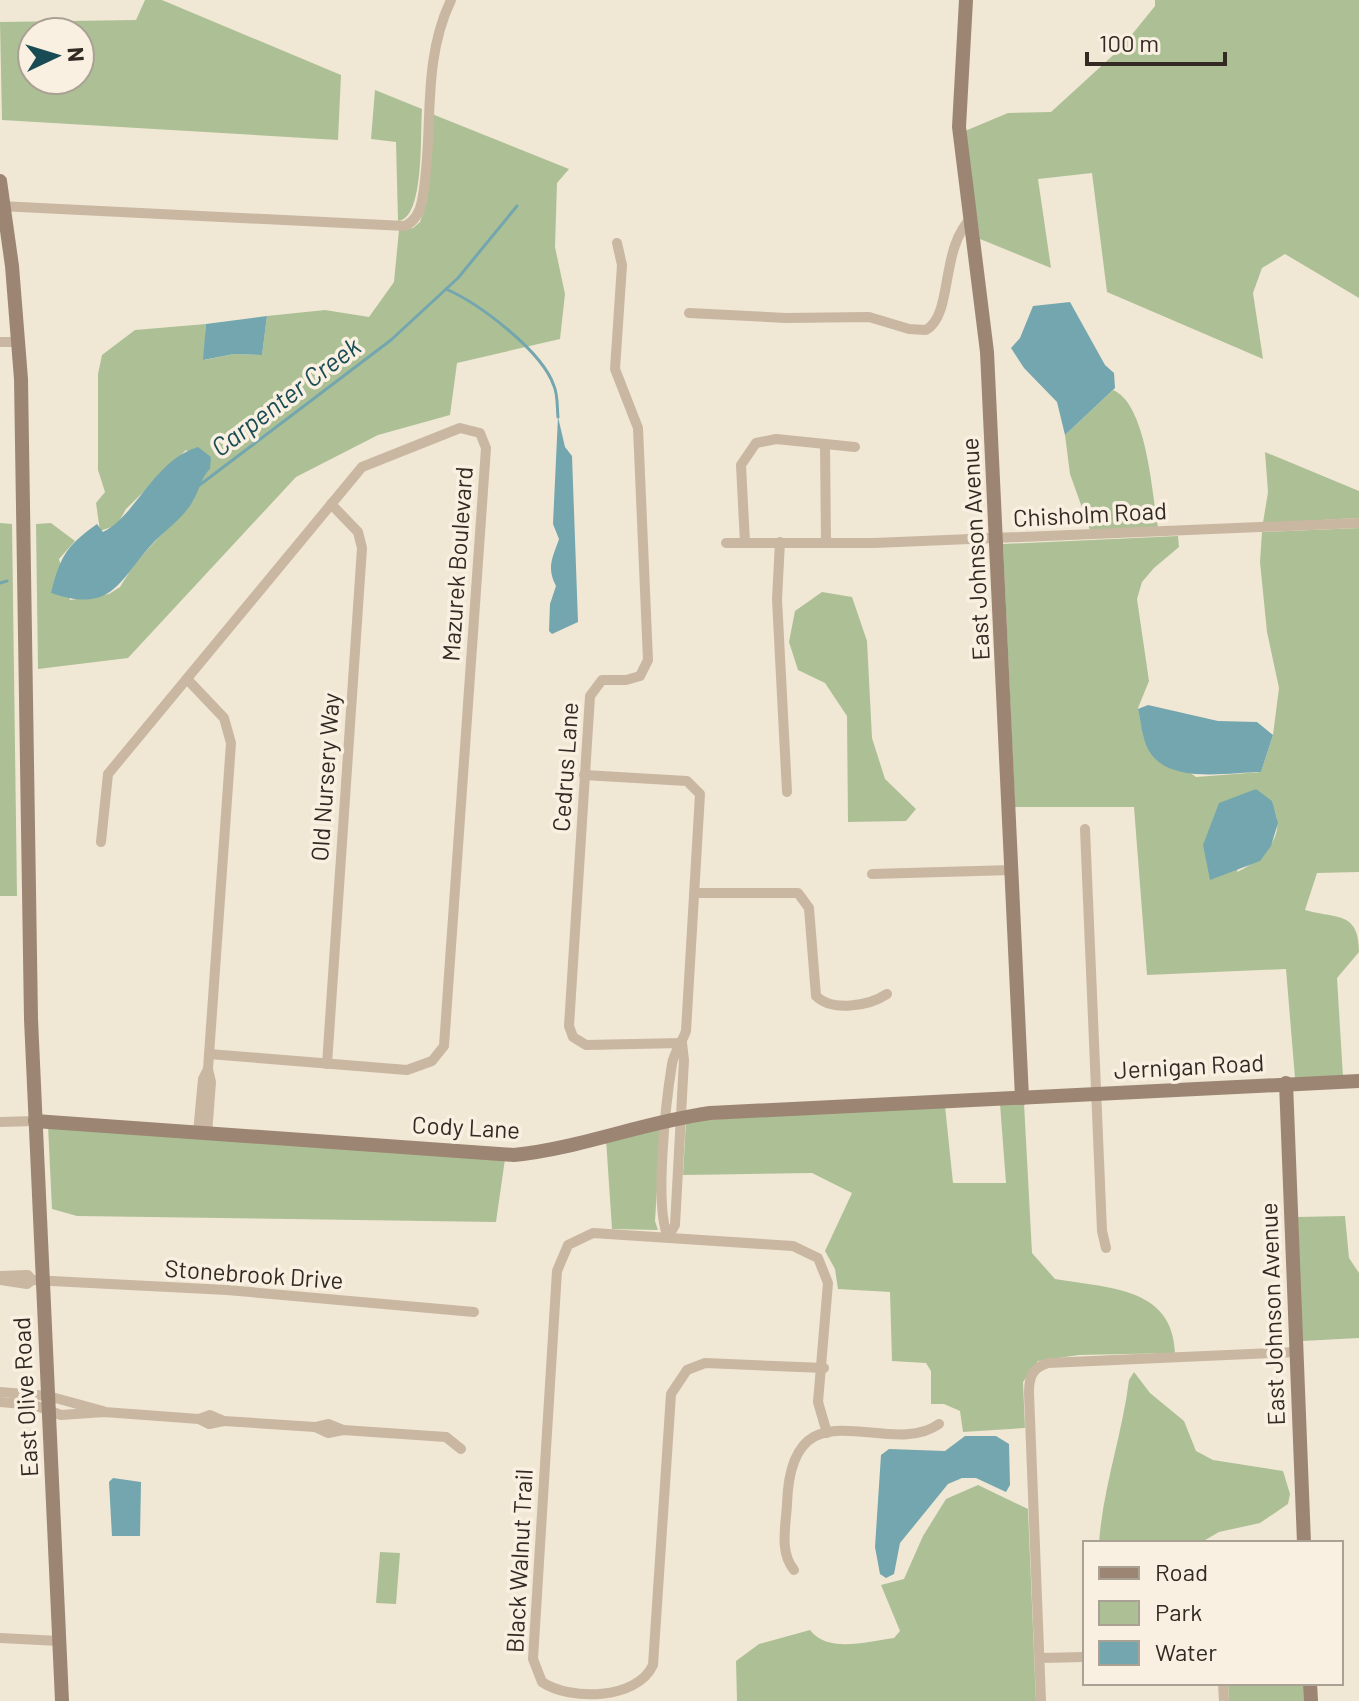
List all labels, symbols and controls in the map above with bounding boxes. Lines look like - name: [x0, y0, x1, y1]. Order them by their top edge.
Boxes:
- north arrow: [16, 16, 96, 96]
- scale bar: [1087, 16, 1225, 66]
- text: 100 m: [1099, 28, 1159, 57]
- text: N: [63, 46, 90, 63]
- water label: Carpenter Creek: [204, 329, 366, 462]
- street label: East Johnson Avenue: [954, 437, 995, 661]
- street label: Mazurek Boulevard: [435, 465, 478, 662]
- street label: Chisholm Road: [1012, 495, 1168, 532]
- street label: Old Nursery Way: [304, 692, 345, 862]
- street label: Cedrus Lane: [546, 701, 583, 833]
- street label: Jernigan Road: [1113, 1047, 1265, 1084]
- street label: Cody Lane: [411, 1109, 521, 1144]
- street label: East Johnson Avenue: [1253, 1202, 1290, 1426]
- street label: Stonebrook Drive: [164, 1253, 345, 1294]
- street label: East Olive Road: [6, 1316, 43, 1478]
- street label: Black Walnut Trail: [499, 1468, 538, 1654]
- legend: [1083, 1541, 1343, 1685]
- text: Road: [1155, 1557, 1208, 1586]
- text: Park: [1155, 1597, 1202, 1626]
- text: Water: [1155, 1637, 1217, 1666]

